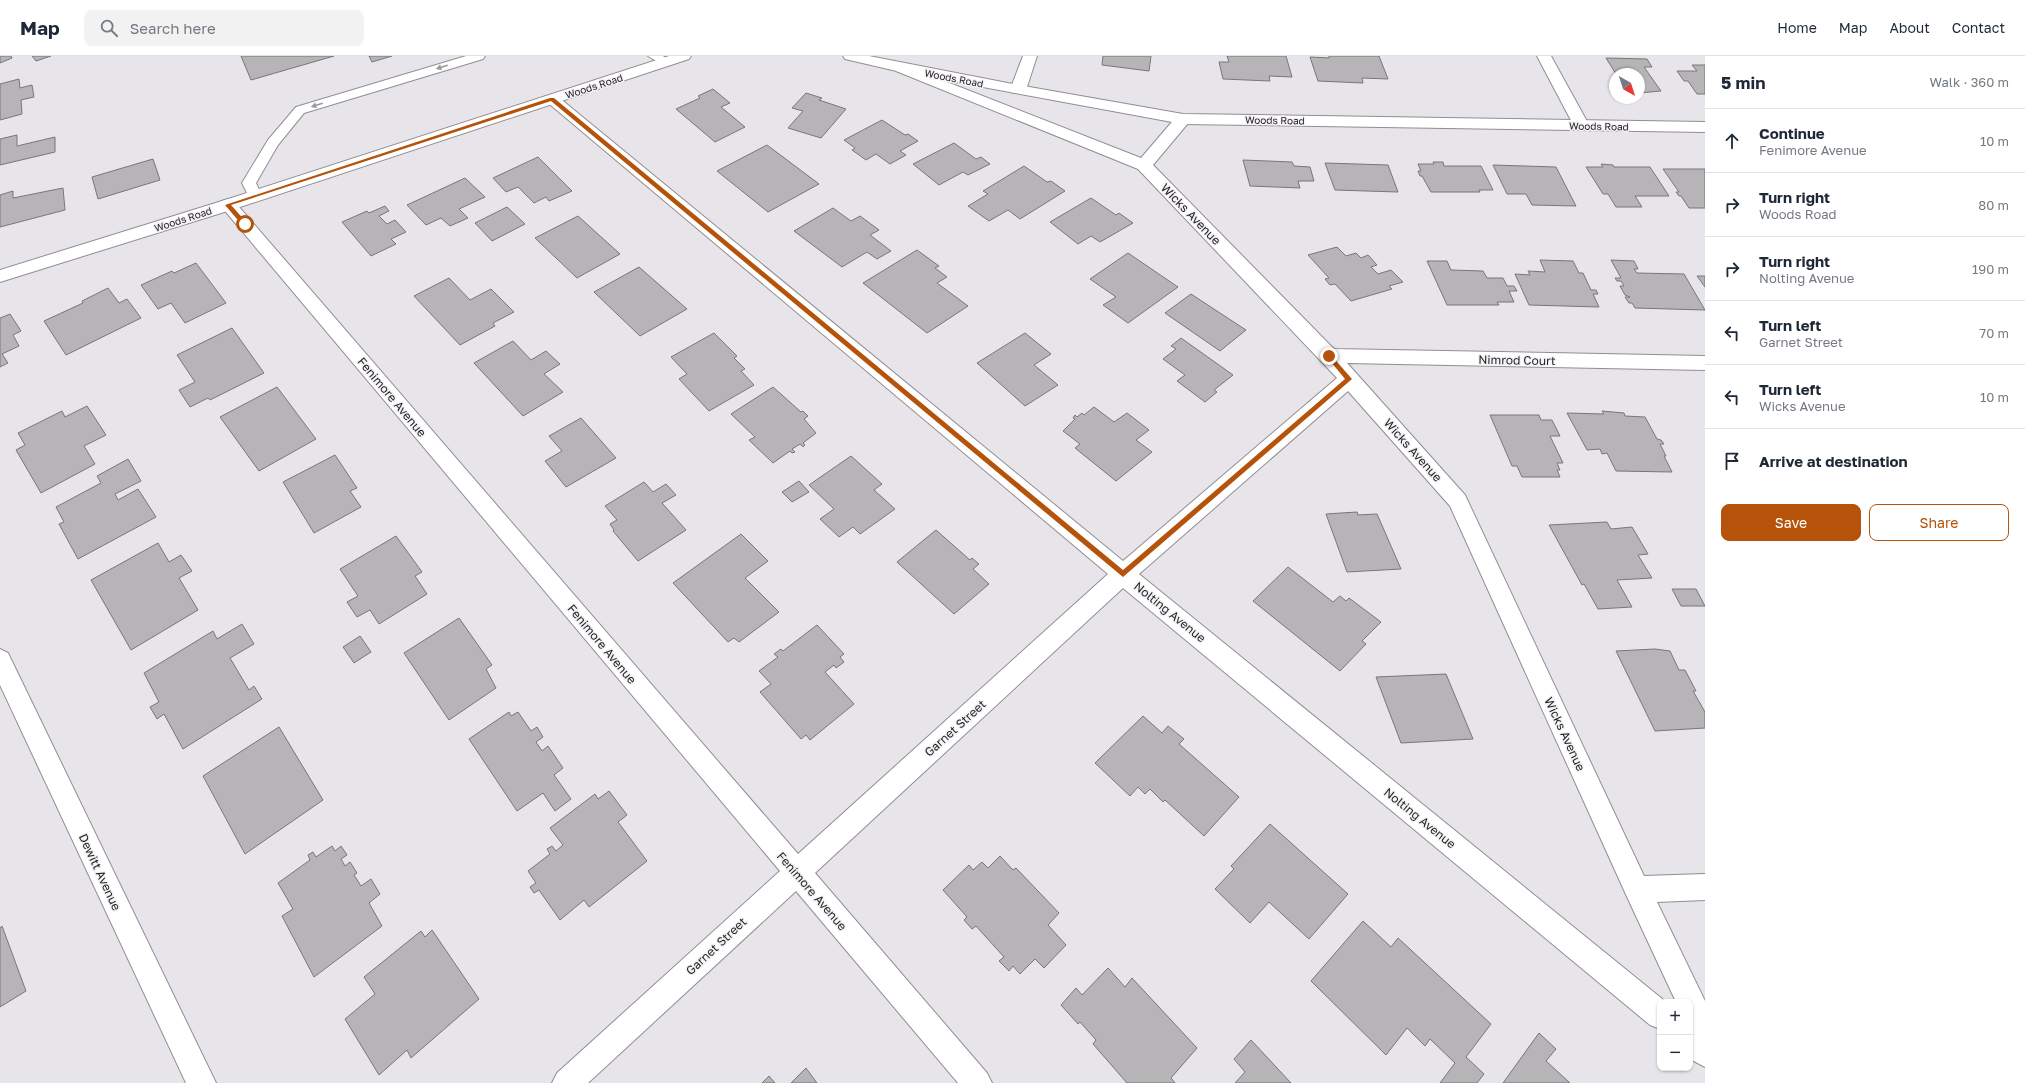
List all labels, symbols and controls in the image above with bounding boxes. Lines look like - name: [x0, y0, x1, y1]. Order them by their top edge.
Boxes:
- search box: [84, 10, 364, 46]
- text: Map: [20, 16, 60, 39]
- icon: search: [98, 17, 120, 39]
- text: Search here: [130, 19, 216, 37]
- text: Home: [1777, 19, 1817, 36]
- text: Map: [1839, 19, 1867, 36]
- text: About: [1889, 19, 1930, 36]
- text: Contact: [1952, 19, 2005, 36]
- one-way arrow: [435, 64, 447, 70]
- street label: Woods Road: [924, 66, 984, 90]
- north arrow: [1609, 68, 1645, 104]
- street label: Woods Road: [564, 71, 624, 101]
- text: 5 min: [1721, 72, 1765, 93]
- text: Walk · 360 m: [1930, 74, 2009, 90]
- one-way arrow: [311, 102, 323, 108]
- street label: Woods Road: [1245, 113, 1305, 127]
- street label: Woods Road: [1569, 119, 1629, 133]
- text: Continue: [1759, 124, 1825, 142]
- icon: ahead: [1721, 130, 1743, 152]
- text: 10 m: [1980, 133, 2009, 149]
- text: Fenimore Avenue: [1759, 142, 1867, 158]
- street label: Wicks Avenue: [1158, 180, 1224, 248]
- text: Turn right: [1759, 188, 1830, 206]
- icon: right: [1721, 194, 1743, 216]
- text: 80 m: [1978, 197, 2009, 213]
- street label: Woods Road: [153, 204, 213, 234]
- text: Woods Road: [1759, 206, 1837, 222]
- route start: [236, 215, 254, 233]
- text: Turn right: [1759, 252, 1830, 270]
- icon: right: [1721, 258, 1743, 280]
- text: 190 m: [1972, 261, 2009, 277]
- text: Nolting Avenue: [1759, 270, 1854, 286]
- text: Turn left: [1759, 316, 1821, 334]
- icon: left: [1721, 322, 1743, 344]
- text: 70 m: [1979, 325, 2009, 341]
- text: Garnet Street: [1759, 334, 1843, 350]
- route end: [1320, 347, 1338, 365]
- street label: Nimrod Court: [1478, 352, 1556, 368]
- street label: Fenimore Avenue: [354, 354, 430, 440]
- text: Turn left: [1759, 380, 1821, 398]
- icon: left: [1721, 386, 1743, 408]
- text: 10 m: [1980, 389, 2009, 405]
- text: Wicks Avenue: [1759, 398, 1845, 414]
- street label: Wicks Avenue: [1381, 415, 1445, 485]
- icon: arrive: [1721, 450, 1743, 472]
- text: Arrive at destination: [1759, 452, 1908, 470]
- button: Save: [1721, 504, 1861, 541]
- button: Share: [1869, 504, 2009, 541]
- street label: Nolting Avenue: [1131, 578, 1209, 646]
- street label: Fenimore Avenue: [564, 601, 640, 687]
- street label: Wicks Avenue: [1541, 695, 1589, 773]
- street label: Garnet Street: [921, 696, 989, 760]
- street label: Nolting Avenue: [1381, 784, 1459, 852]
- street label: Dewitt Avenue: [76, 831, 124, 913]
- street label: Fenimore Avenue: [774, 849, 850, 933]
- street label: Garnet Street: [683, 914, 750, 978]
- map controls: [1657, 999, 1693, 1071]
- button: +: [1657, 999, 1693, 1035]
- button: −: [1657, 1035, 1693, 1071]

